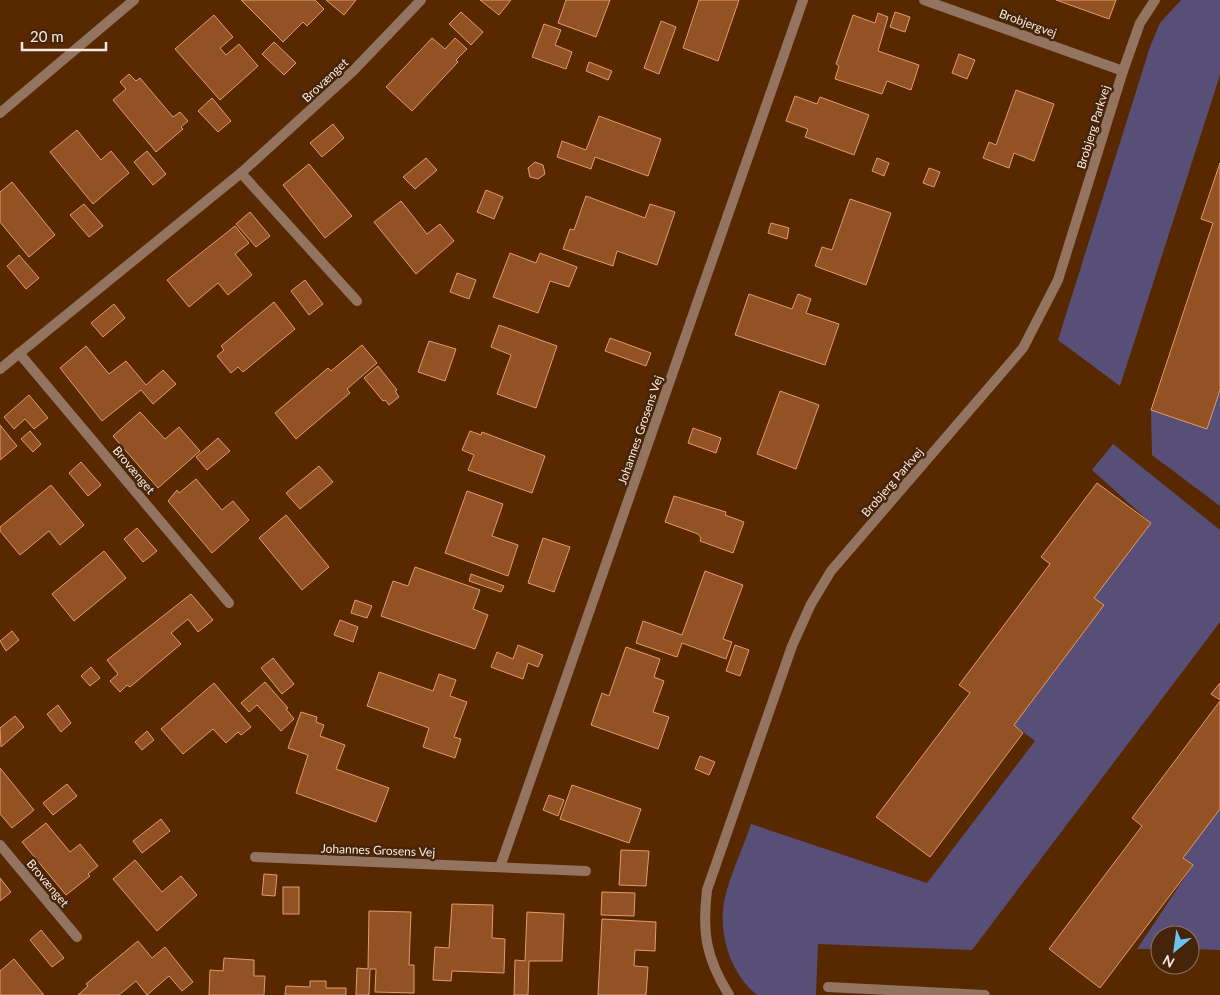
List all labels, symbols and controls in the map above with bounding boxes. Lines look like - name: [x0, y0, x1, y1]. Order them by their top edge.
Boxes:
- street label: Brobjergvej: [997, 6, 1059, 40]
- scale bar: [22, 20, 106, 52]
- text: 20 m: [30, 27, 64, 45]
- street label: Brovænget: [299, 54, 352, 105]
- street label: Brobjerg Parkvej: [1073, 83, 1113, 171]
- street label: Johannes Grosens Vej: [614, 373, 666, 487]
- street label: Brovænget: [110, 443, 159, 497]
- street label: Brobjerg Parkvej: [858, 444, 926, 520]
- street label: Johannes Grosens Vej: [321, 841, 436, 859]
- street label: Brovænget: [24, 856, 73, 910]
- north arrow: [1150, 925, 1200, 975]
- text: N: [1160, 952, 1177, 972]

